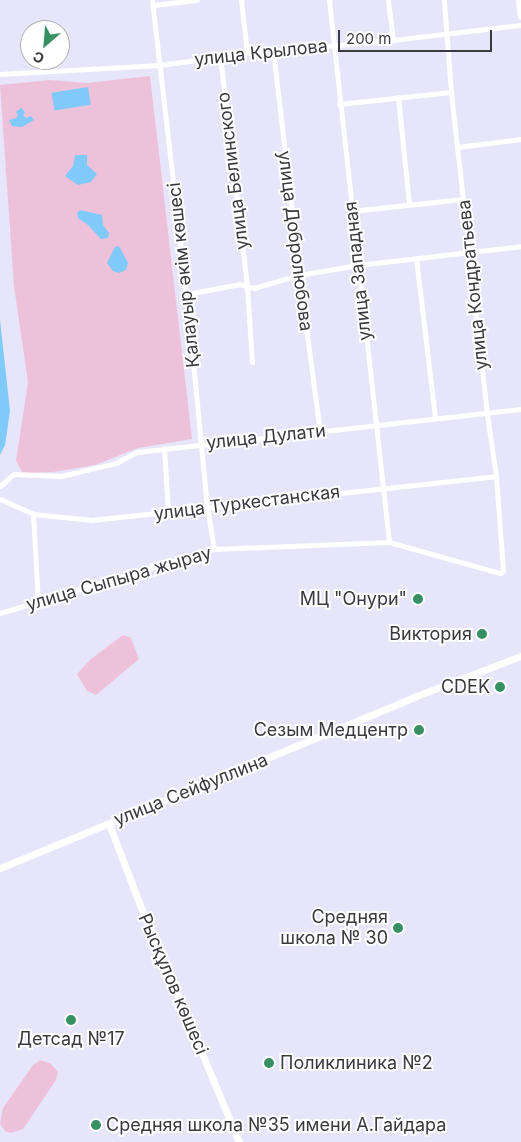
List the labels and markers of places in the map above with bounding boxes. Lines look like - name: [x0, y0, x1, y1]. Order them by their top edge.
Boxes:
- place label: МЦ "Онури": [300, 588, 407, 610]
- marker: МЦ "Онури": [411, 592, 425, 606]
- place label: Виктория: [389, 623, 472, 645]
- marker: Виктория: [476, 628, 488, 640]
- place label: CDEK: [441, 676, 490, 698]
- marker: CDEK: [494, 681, 506, 693]
- place label: Сезым Медцентр: [254, 719, 408, 741]
- marker: Сезым Медцентр: [412, 723, 426, 737]
- place label: Средняя школа № 30: [280, 907, 388, 950]
- marker: Средняя школа № 30: [392, 922, 404, 934]
- marker: Детсад №17: [65, 1014, 77, 1026]
- place label: Детсад №17: [17, 1028, 125, 1050]
- place label: Поликлиника №2: [280, 1052, 433, 1074]
- marker: Поликлиника №2: [262, 1056, 276, 1070]
- place label: Средняя школа №35 имени А.Гайдара: [106, 1114, 446, 1136]
- marker: Средняя школа №35 имени А.Гайдара: [90, 1119, 102, 1131]

